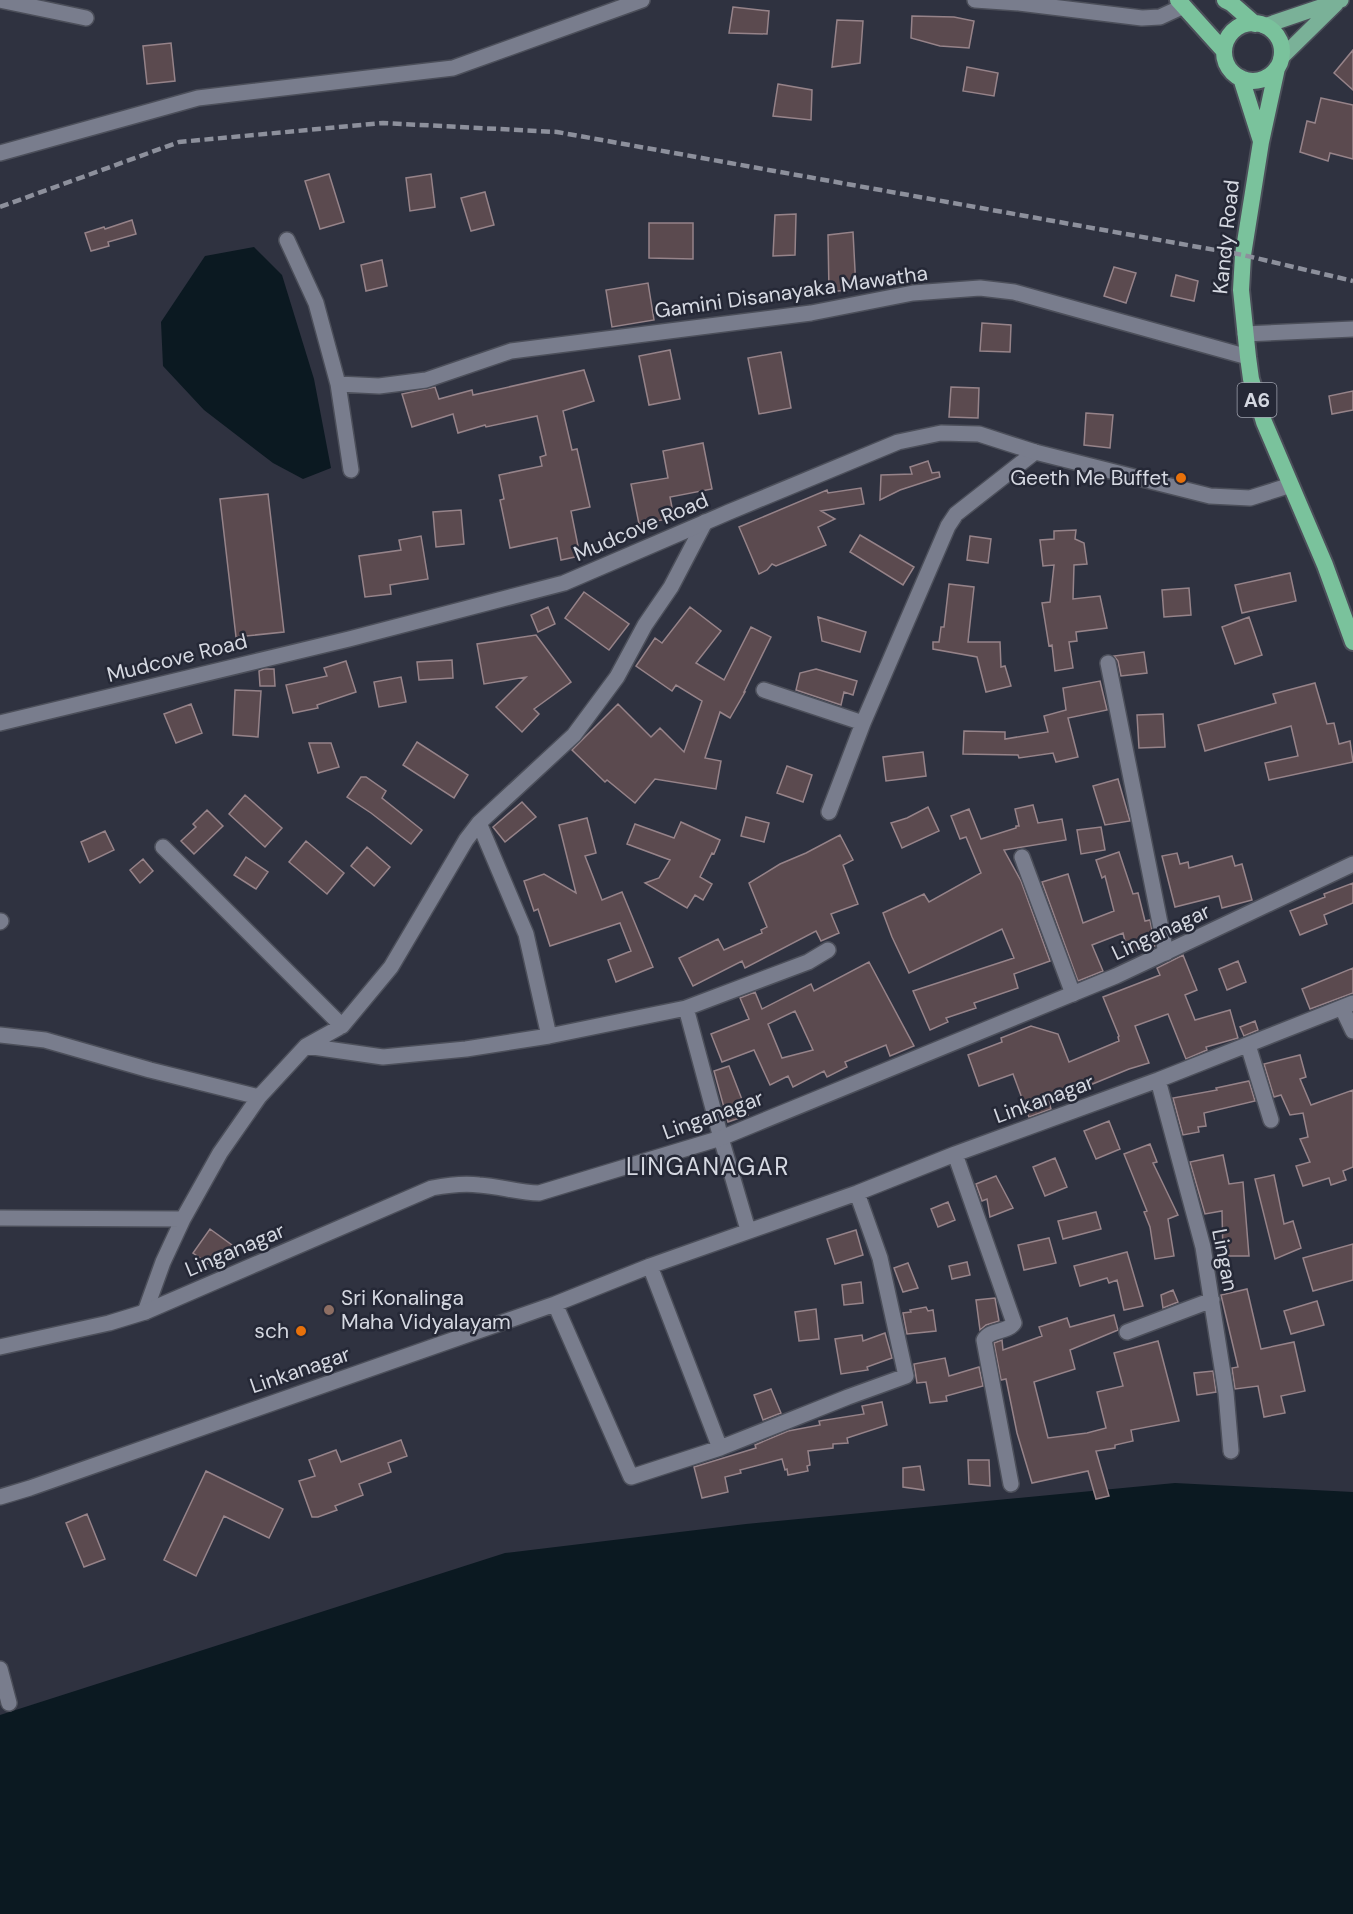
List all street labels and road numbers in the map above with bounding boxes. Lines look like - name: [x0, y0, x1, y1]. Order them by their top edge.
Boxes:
- street label: Kandy Road: [1206, 179, 1246, 295]
- street label: Gamini Disanayaka Mawatha: [653, 259, 929, 325]
- road number: A6: [1238, 383, 1276, 417]
- street label: Mudcove Road: [569, 486, 713, 568]
- street label: Mudcove Road: [104, 627, 250, 689]
- street label: Linganagar: [1107, 897, 1215, 967]
- street label: Linkanagar: [990, 1068, 1098, 1130]
- street label: Linganagar: [659, 1084, 768, 1146]
- street label: Linganagar: [181, 1216, 289, 1284]
- street label: Lingan: [1205, 1226, 1245, 1294]
- street label: Linkanagar: [246, 1340, 354, 1400]

